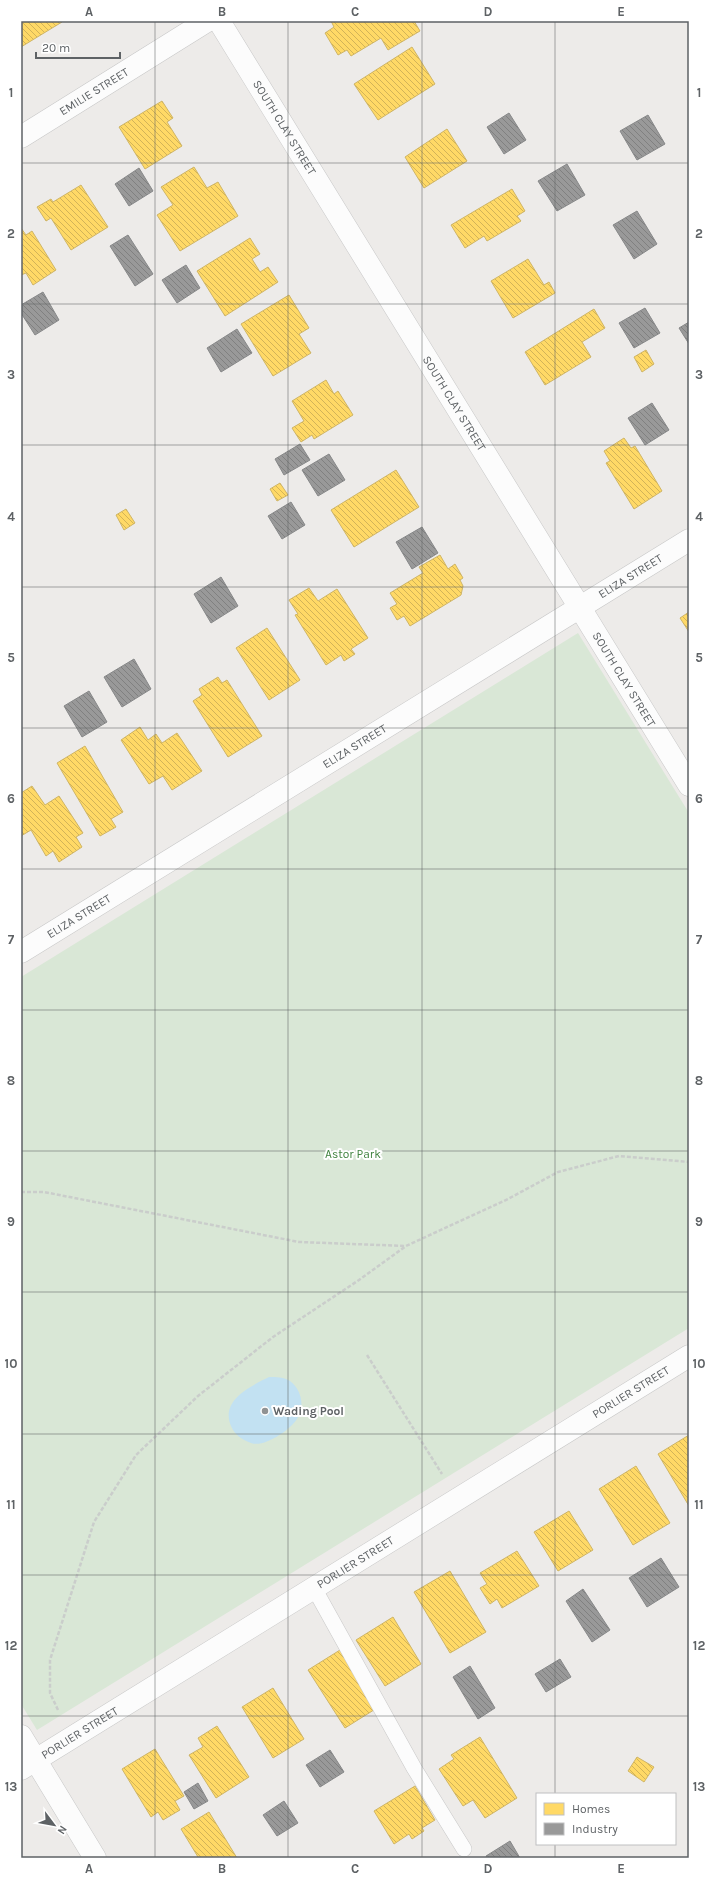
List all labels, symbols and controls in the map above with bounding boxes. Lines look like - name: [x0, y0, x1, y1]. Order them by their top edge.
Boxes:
- text: A: [85, 4, 93, 19]
- text: B: [218, 4, 226, 19]
- text: C: [351, 4, 359, 19]
- text: D: [484, 4, 493, 19]
- text: E: [617, 4, 625, 19]
- scale bar: [36, 34, 120, 60]
- text: 20 m: [42, 41, 70, 55]
- street label: EMILIE STREET: [57, 65, 131, 118]
- street label: SOUTH CLAY STREET: [250, 77, 319, 178]
- text: 1: [9, 85, 13, 100]
- text: 1: [697, 85, 701, 100]
- text: 2: [7, 226, 15, 241]
- text: 2: [695, 226, 703, 241]
- street label: SOUTH CLAY STREET: [420, 353, 489, 453]
- text: 3: [7, 367, 15, 382]
- text: 3: [695, 367, 703, 382]
- text: 4: [7, 509, 15, 524]
- text: 4: [695, 509, 703, 524]
- street label: ELIZA STREET: [596, 551, 665, 601]
- street label: SOUTH CLAY STREET: [590, 629, 659, 729]
- text: 5: [7, 650, 15, 665]
- text: 5: [695, 650, 703, 665]
- street label: ELIZA STREET: [320, 721, 389, 771]
- text: 6: [7, 791, 15, 806]
- text: 6: [695, 791, 703, 806]
- street label: ELIZA STREET: [44, 891, 114, 941]
- text: 7: [8, 932, 15, 947]
- text: 7: [696, 932, 703, 947]
- text: 8: [7, 1073, 15, 1088]
- text: 8: [695, 1073, 703, 1088]
- park label: Astor Park: [325, 1147, 381, 1161]
- text: 9: [7, 1214, 15, 1229]
- text: 9: [695, 1214, 703, 1229]
- text: 10: [5, 1356, 17, 1371]
- text: 10: [693, 1356, 705, 1371]
- street label: PORLIER STREET: [590, 1363, 672, 1421]
- place label: Wading Pool: [273, 1404, 344, 1418]
- marker: Wading Pool: [260, 1406, 270, 1416]
- text: 11: [6, 1497, 16, 1512]
- text: 11: [694, 1497, 704, 1512]
- street label: PORLIER STREET: [314, 1533, 396, 1591]
- text: 12: [5, 1638, 17, 1653]
- text: 12: [693, 1638, 705, 1653]
- street label: PORLIER STREET: [39, 1704, 121, 1762]
- text: 13: [5, 1779, 17, 1794]
- text: 13: [693, 1779, 705, 1794]
- legend: [536, 1793, 676, 1845]
- text: Homes: [572, 1802, 610, 1816]
- north arrow: [34, 1805, 74, 1845]
- text: Industry: [572, 1822, 618, 1836]
- text: N: [54, 1823, 70, 1837]
- text: A: [85, 1861, 93, 1876]
- text: B: [218, 1861, 226, 1876]
- text: C: [351, 1861, 359, 1876]
- text: D: [484, 1861, 493, 1876]
- text: E: [617, 1861, 625, 1876]

